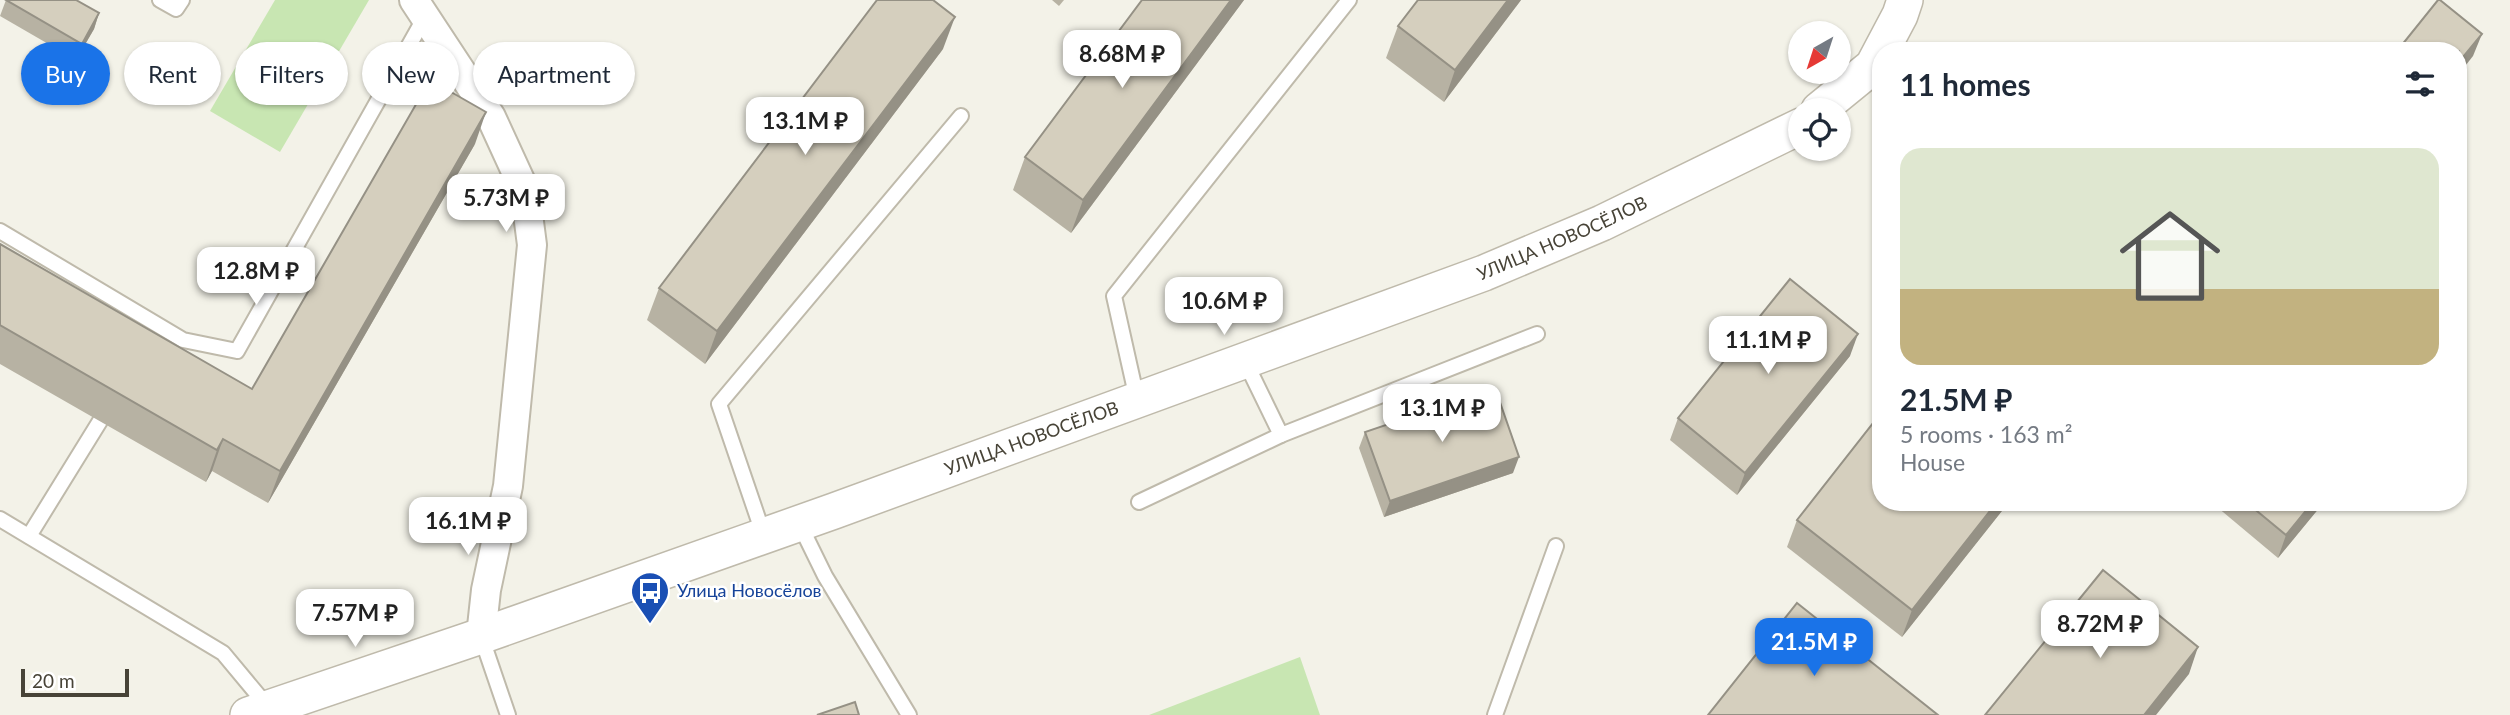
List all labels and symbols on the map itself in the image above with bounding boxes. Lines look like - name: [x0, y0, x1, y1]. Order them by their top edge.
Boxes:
- north arrow: [1788, 21, 1852, 84]
- pin: 8.68M ₽: [1057, 31, 1187, 90]
- pin: 13.1M ₽: [740, 97, 870, 157]
- pin: 5.73M ₽: [441, 174, 571, 234]
- street label: УЛИЦА НОВОСЁЛОВ: [1474, 191, 1650, 285]
- pin: 12.8M ₽: [191, 247, 321, 307]
- pin: 10.6M ₽: [1159, 278, 1289, 337]
- pin: 11.1M ₽: [1703, 316, 1833, 376]
- pin: 13.1M ₽: [1377, 384, 1507, 444]
- street label: УЛИЦА НОВОСЁЛОВ: [941, 396, 1121, 480]
- pin: 16.1M ₽: [403, 498, 533, 557]
- bus stop icon: Улица Новосёлов: [629, 570, 671, 625]
- place label: Улица Новосёлов: [677, 579, 822, 601]
- pin: 7.57M ₽: [290, 590, 420, 649]
- pin: 8.72M ₽: [2035, 600, 2165, 660]
- pin: 21.5M ₽: [1749, 618, 1879, 678]
- scale bar: [21, 666, 130, 698]

